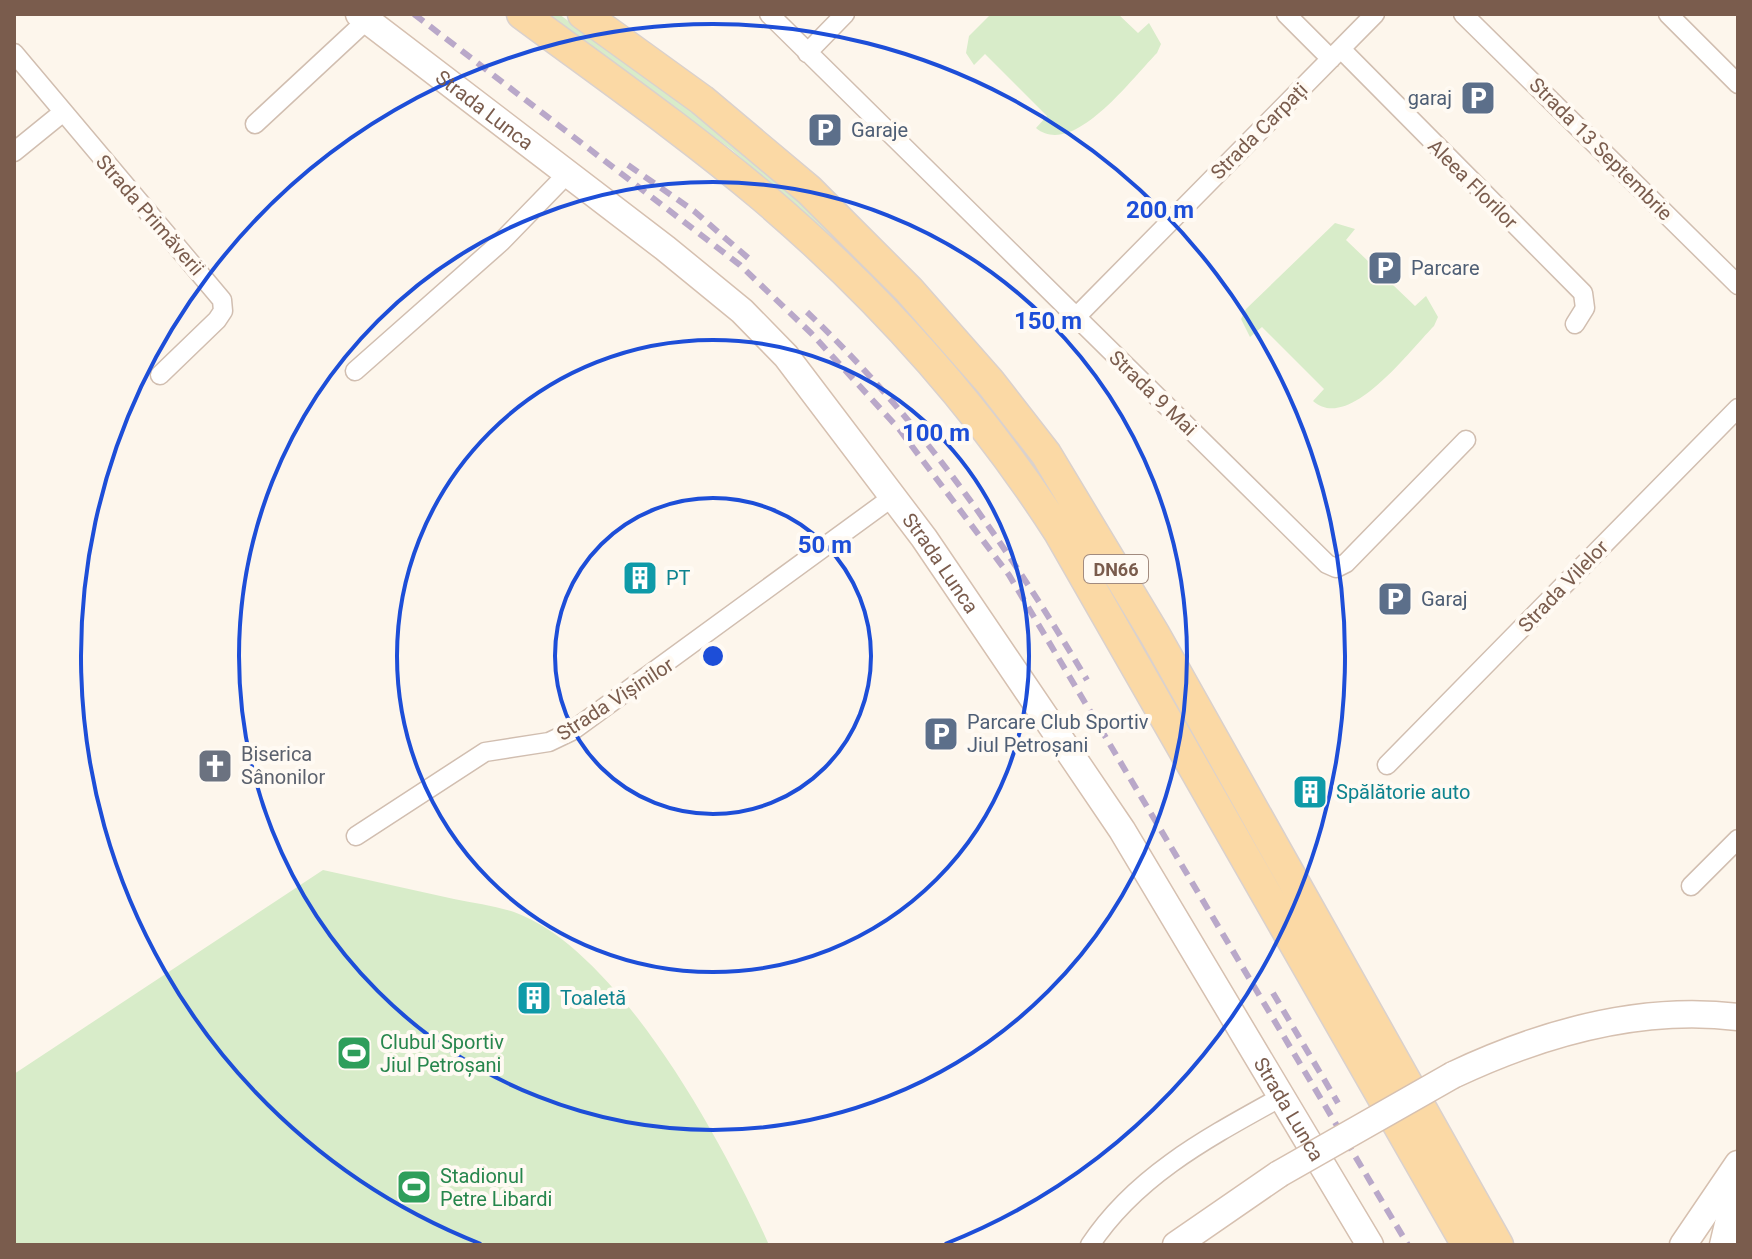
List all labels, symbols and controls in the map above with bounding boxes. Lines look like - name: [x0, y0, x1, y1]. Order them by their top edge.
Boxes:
- street label: Strada Lunca: [431, 65, 538, 155]
- street label: Strada 13 Septembrie: [1525, 73, 1677, 225]
- street label: Strada Carpați: [1206, 78, 1313, 185]
- parking icon: garaj: [1459, 79, 1497, 117]
- place label: garaj: [1408, 86, 1452, 110]
- parking icon: Garaje: [806, 111, 844, 149]
- place label: Garaje: [851, 118, 908, 142]
- street label: Aleea Florilor: [1423, 134, 1523, 234]
- street label: Strada Primăverii: [91, 150, 209, 280]
- text: 200 m: [1126, 196, 1194, 224]
- parking icon: Parcare: [1366, 249, 1404, 287]
- place label: Parcare: [1411, 256, 1480, 280]
- text: 150 m: [1014, 307, 1082, 335]
- street label: Strada 9 Mai: [1104, 345, 1202, 441]
- text: 100 m: [902, 419, 970, 447]
- street label: Strada Lunca: [897, 508, 983, 618]
- text: 50 m: [798, 531, 852, 559]
- street label: Strada Vilelor: [1513, 535, 1613, 637]
- road number: DN66: [1084, 555, 1148, 583]
- building icon: PT: [621, 559, 659, 597]
- place label: PT: [666, 566, 691, 590]
- parking icon: Garaj: [1376, 580, 1414, 618]
- place label: Garaj: [1421, 587, 1468, 611]
- centre of rings: [699, 642, 727, 670]
- street label: Strada Vișinilor: [552, 652, 678, 746]
- place label: Parcare Club Sportiv Jiul Petroșani: [967, 710, 1149, 757]
- parking icon: Parcare Club Sportiv Jiul Petroșani: [922, 715, 960, 753]
- place label: Biserica Sânonilor: [241, 742, 325, 789]
- church icon: Biserica Sânonilor: [196, 747, 234, 785]
- building icon: Spălătorie auto: [1291, 773, 1329, 811]
- place label: Spălătorie auto: [1336, 780, 1470, 804]
- building icon: Toaletă: [515, 979, 553, 1017]
- place label: Toaletă: [560, 986, 626, 1010]
- place label: Clubul Sportiv Jiul Petroșani: [380, 1030, 504, 1077]
- sports icon: Clubul Sportiv Jiul Petroșani: [335, 1034, 373, 1072]
- street label: Strada Lunca: [1249, 1053, 1329, 1165]
- place label: Stadionul Petre Libardi: [440, 1164, 552, 1211]
- sports icon: Stadionul Petre Libardi: [395, 1168, 433, 1206]

